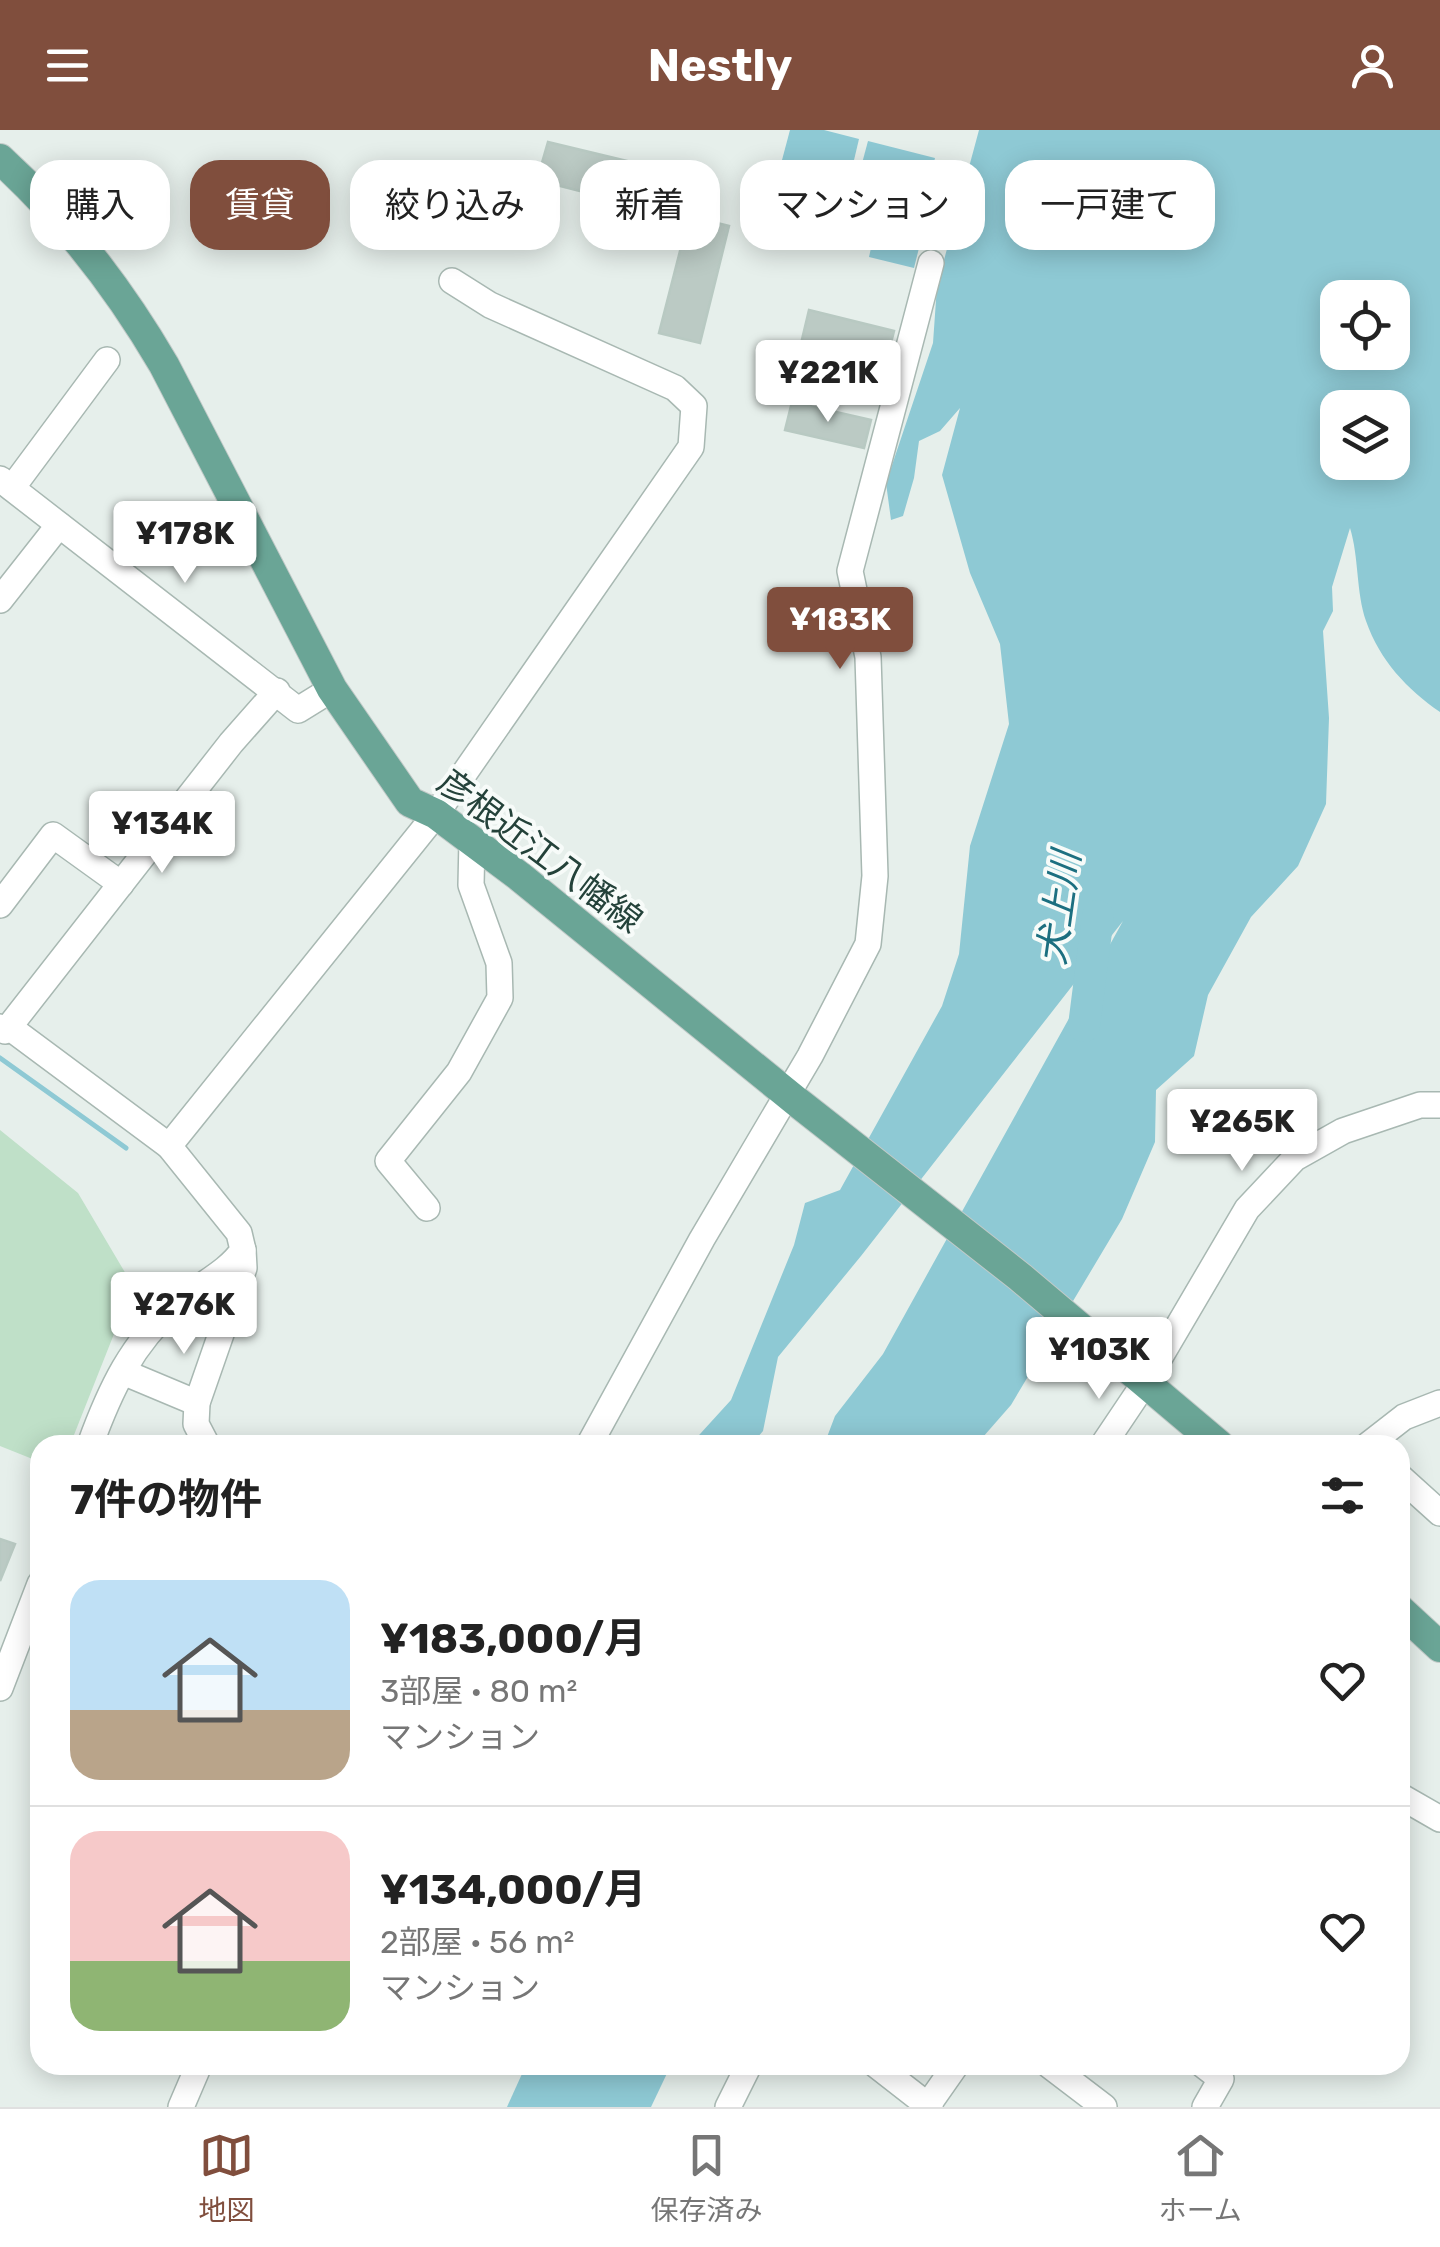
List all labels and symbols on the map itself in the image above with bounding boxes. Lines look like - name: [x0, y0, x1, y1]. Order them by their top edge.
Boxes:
- pin: ¥221K: [758, 340, 898, 425]
- pin: ¥178K: [115, 501, 255, 586]
- pin: ¥183K: [770, 587, 910, 672]
- street label: 彦根近江八幡線: [430, 761, 650, 941]
- pin: ¥134K: [92, 791, 232, 876]
- water label: 犬上川: [1028, 844, 1090, 968]
- pin: ¥265K: [1172, 1089, 1312, 1174]
- pin: ¥276K: [114, 1272, 254, 1357]
- pin: ¥103K: [1029, 1317, 1169, 1402]

